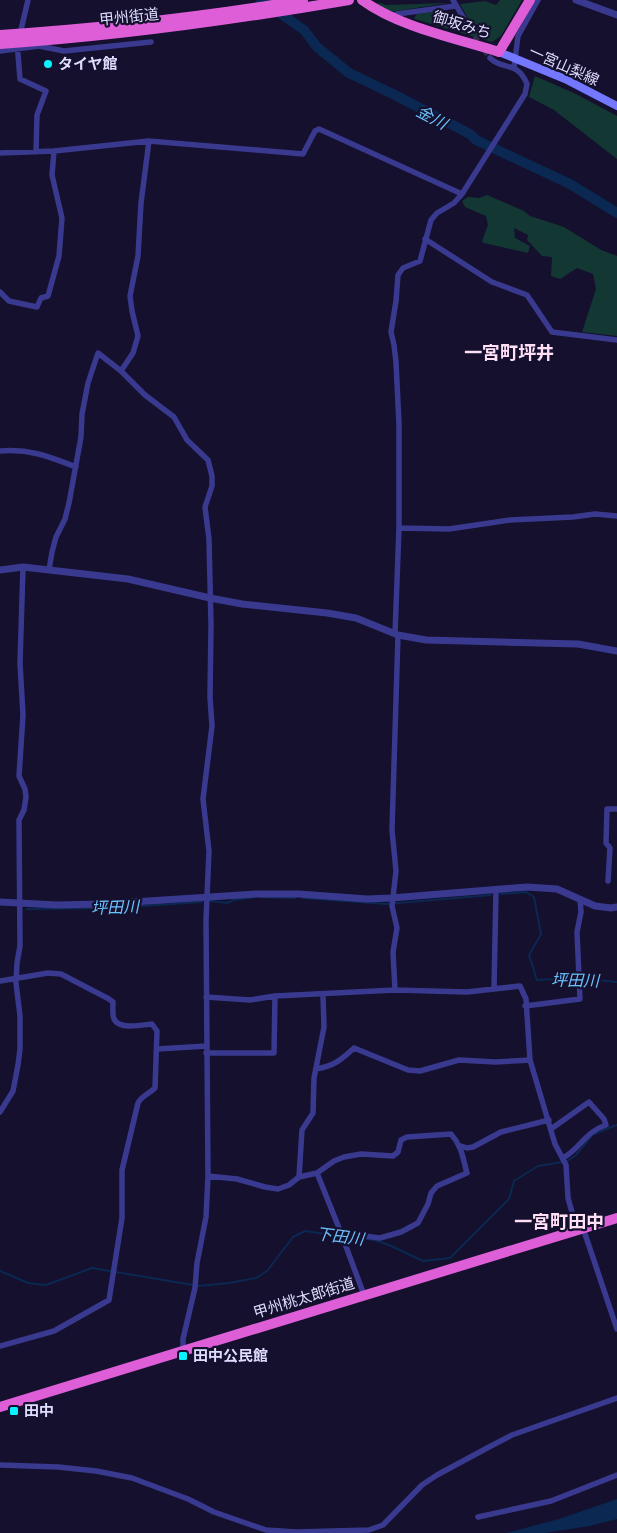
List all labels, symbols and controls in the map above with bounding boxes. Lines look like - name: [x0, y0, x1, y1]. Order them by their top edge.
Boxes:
- street label: 甲州街道: [98, 4, 160, 28]
- street label: 御坂みち: [431, 7, 494, 41]
- street label: 一宮山梨線: [526, 42, 602, 89]
- place label: タイヤ館: [58, 54, 118, 72]
- marker: タイヤ館: [42, 58, 54, 70]
- water label: 金川: [413, 101, 453, 134]
- district label: 一宮町坪井: [464, 341, 554, 363]
- water label: 坪田川: [91, 896, 141, 918]
- water label: 坪田川: [551, 970, 601, 990]
- district label: 一宮町田中: [514, 1210, 604, 1232]
- water label: 下田川: [315, 1223, 367, 1249]
- street label: 甲州桃太郎街道: [251, 1273, 357, 1321]
- place label: 田中公民館: [193, 1346, 268, 1364]
- marker: 田中公民館: [177, 1350, 189, 1362]
- place label: 田中: [24, 1401, 54, 1419]
- marker: 田中: [8, 1405, 20, 1417]

